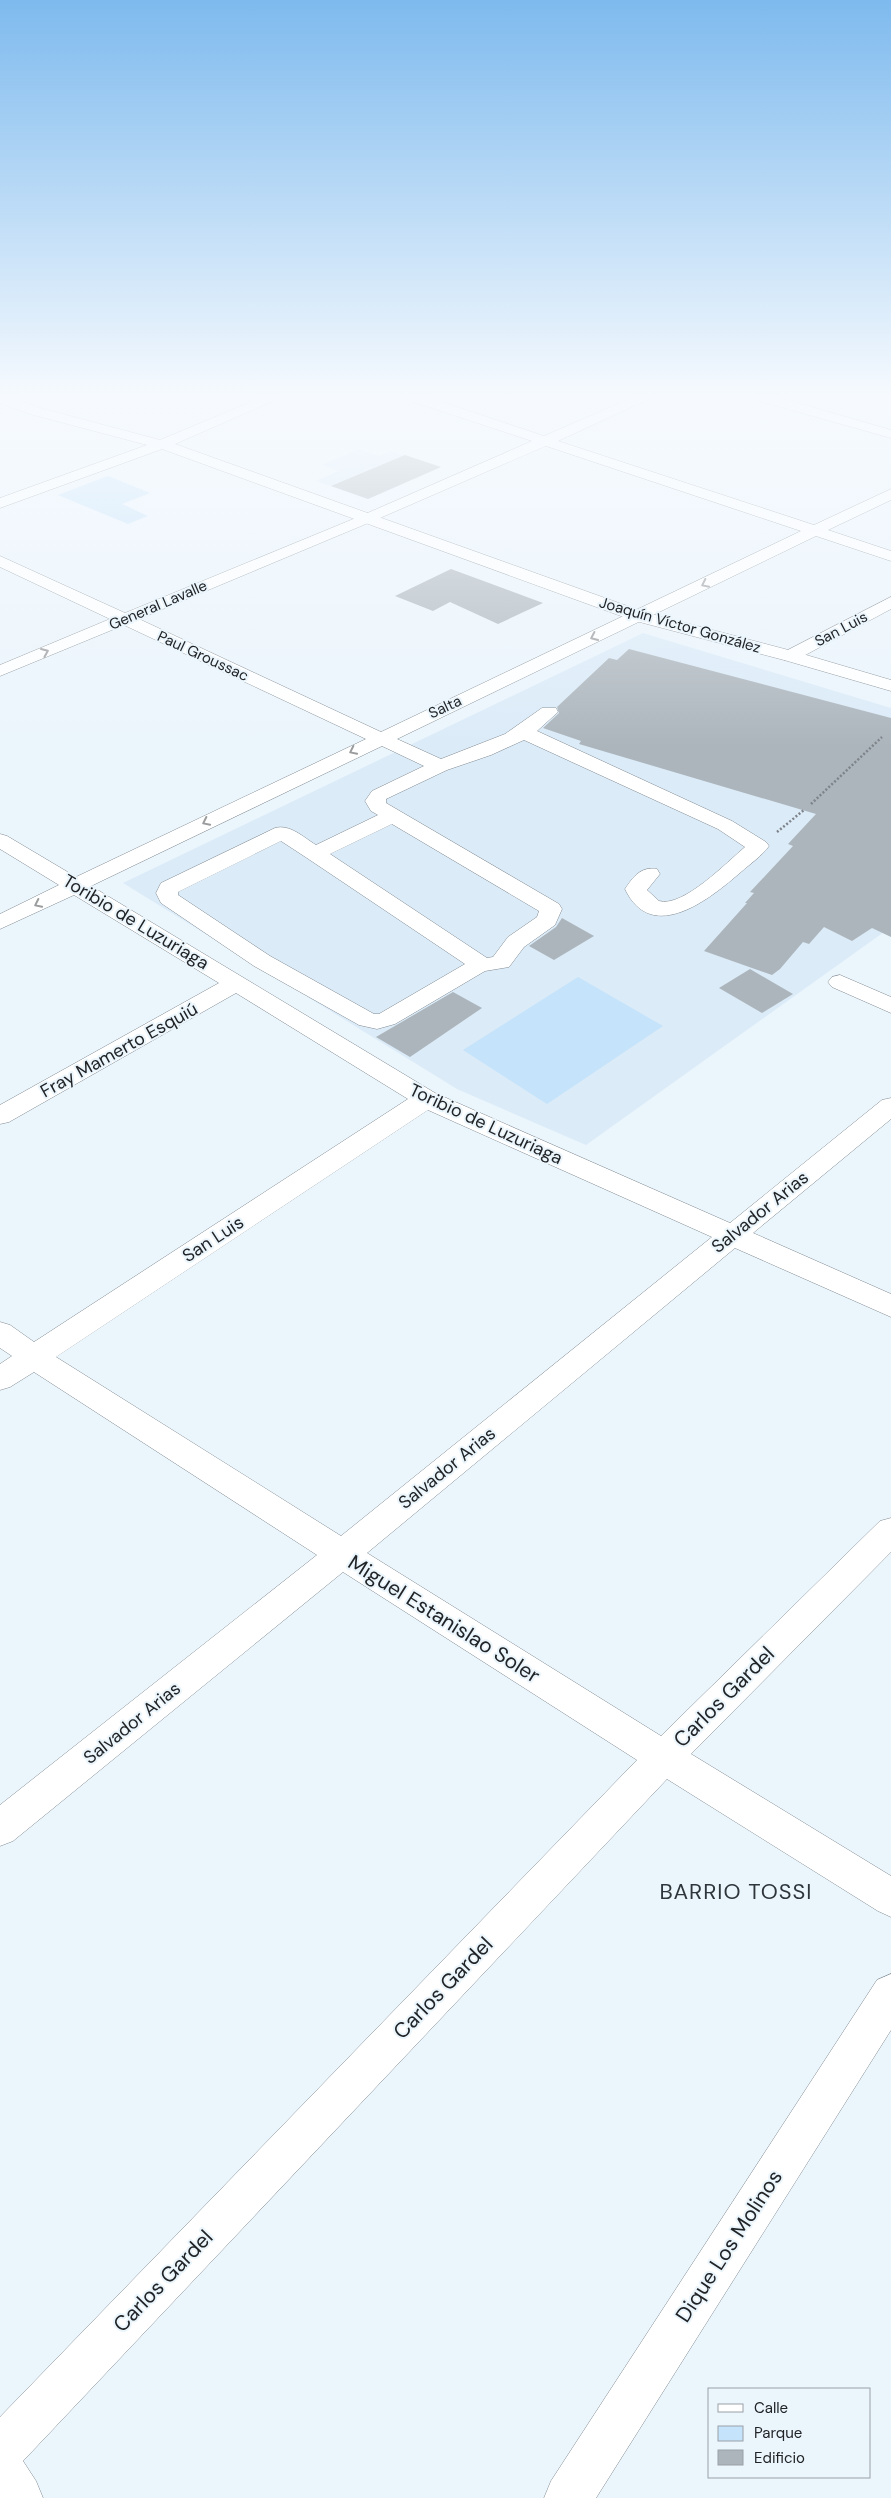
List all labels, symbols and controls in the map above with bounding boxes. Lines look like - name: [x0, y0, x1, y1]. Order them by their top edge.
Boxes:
- street label: General Lavalle: [106, 575, 210, 635]
- one-way arrow: [701, 577, 710, 588]
- street label: Joaquín Víctor González: [597, 592, 763, 658]
- street label: San Luis: [811, 607, 871, 651]
- street label: Paul Groussac: [154, 626, 252, 686]
- one-way arrow: [590, 630, 599, 641]
- one-way arrow: [40, 648, 49, 658]
- street label: Salta: [425, 691, 465, 723]
- one-way arrow: [349, 745, 358, 755]
- one-way arrow: [202, 816, 211, 826]
- street label: Toribio de Luzuriaga: [58, 869, 214, 975]
- one-way arrow: [34, 898, 43, 908]
- street label: Fray Mamerto Esquiú: [36, 997, 202, 1103]
- street label: Toribio de Luzuriaga: [405, 1078, 567, 1170]
- street label: Salvador Arias: [706, 1165, 814, 1259]
- street label: San Luis: [178, 1210, 248, 1268]
- street label: Salvador Arias: [393, 1421, 501, 1515]
- street label: Miguel Estanislao Soler: [343, 1549, 545, 1690]
- street label: Carlos Gardel: [667, 1640, 781, 1754]
- street label: Salvador Arias: [78, 1676, 186, 1770]
- district label: BARRIO TOSSI: [659, 1877, 813, 1906]
- street label: Carlos Gardel: [387, 1931, 499, 2045]
- street label: Dique Los Molinos: [669, 2164, 789, 2328]
- street label: Carlos Gardel: [107, 2224, 219, 2338]
- legend: [708, 2388, 871, 2478]
- text: Calle: [754, 2398, 788, 2418]
- text: Parque: [754, 2423, 802, 2443]
- text: Edificio: [754, 2448, 805, 2468]

